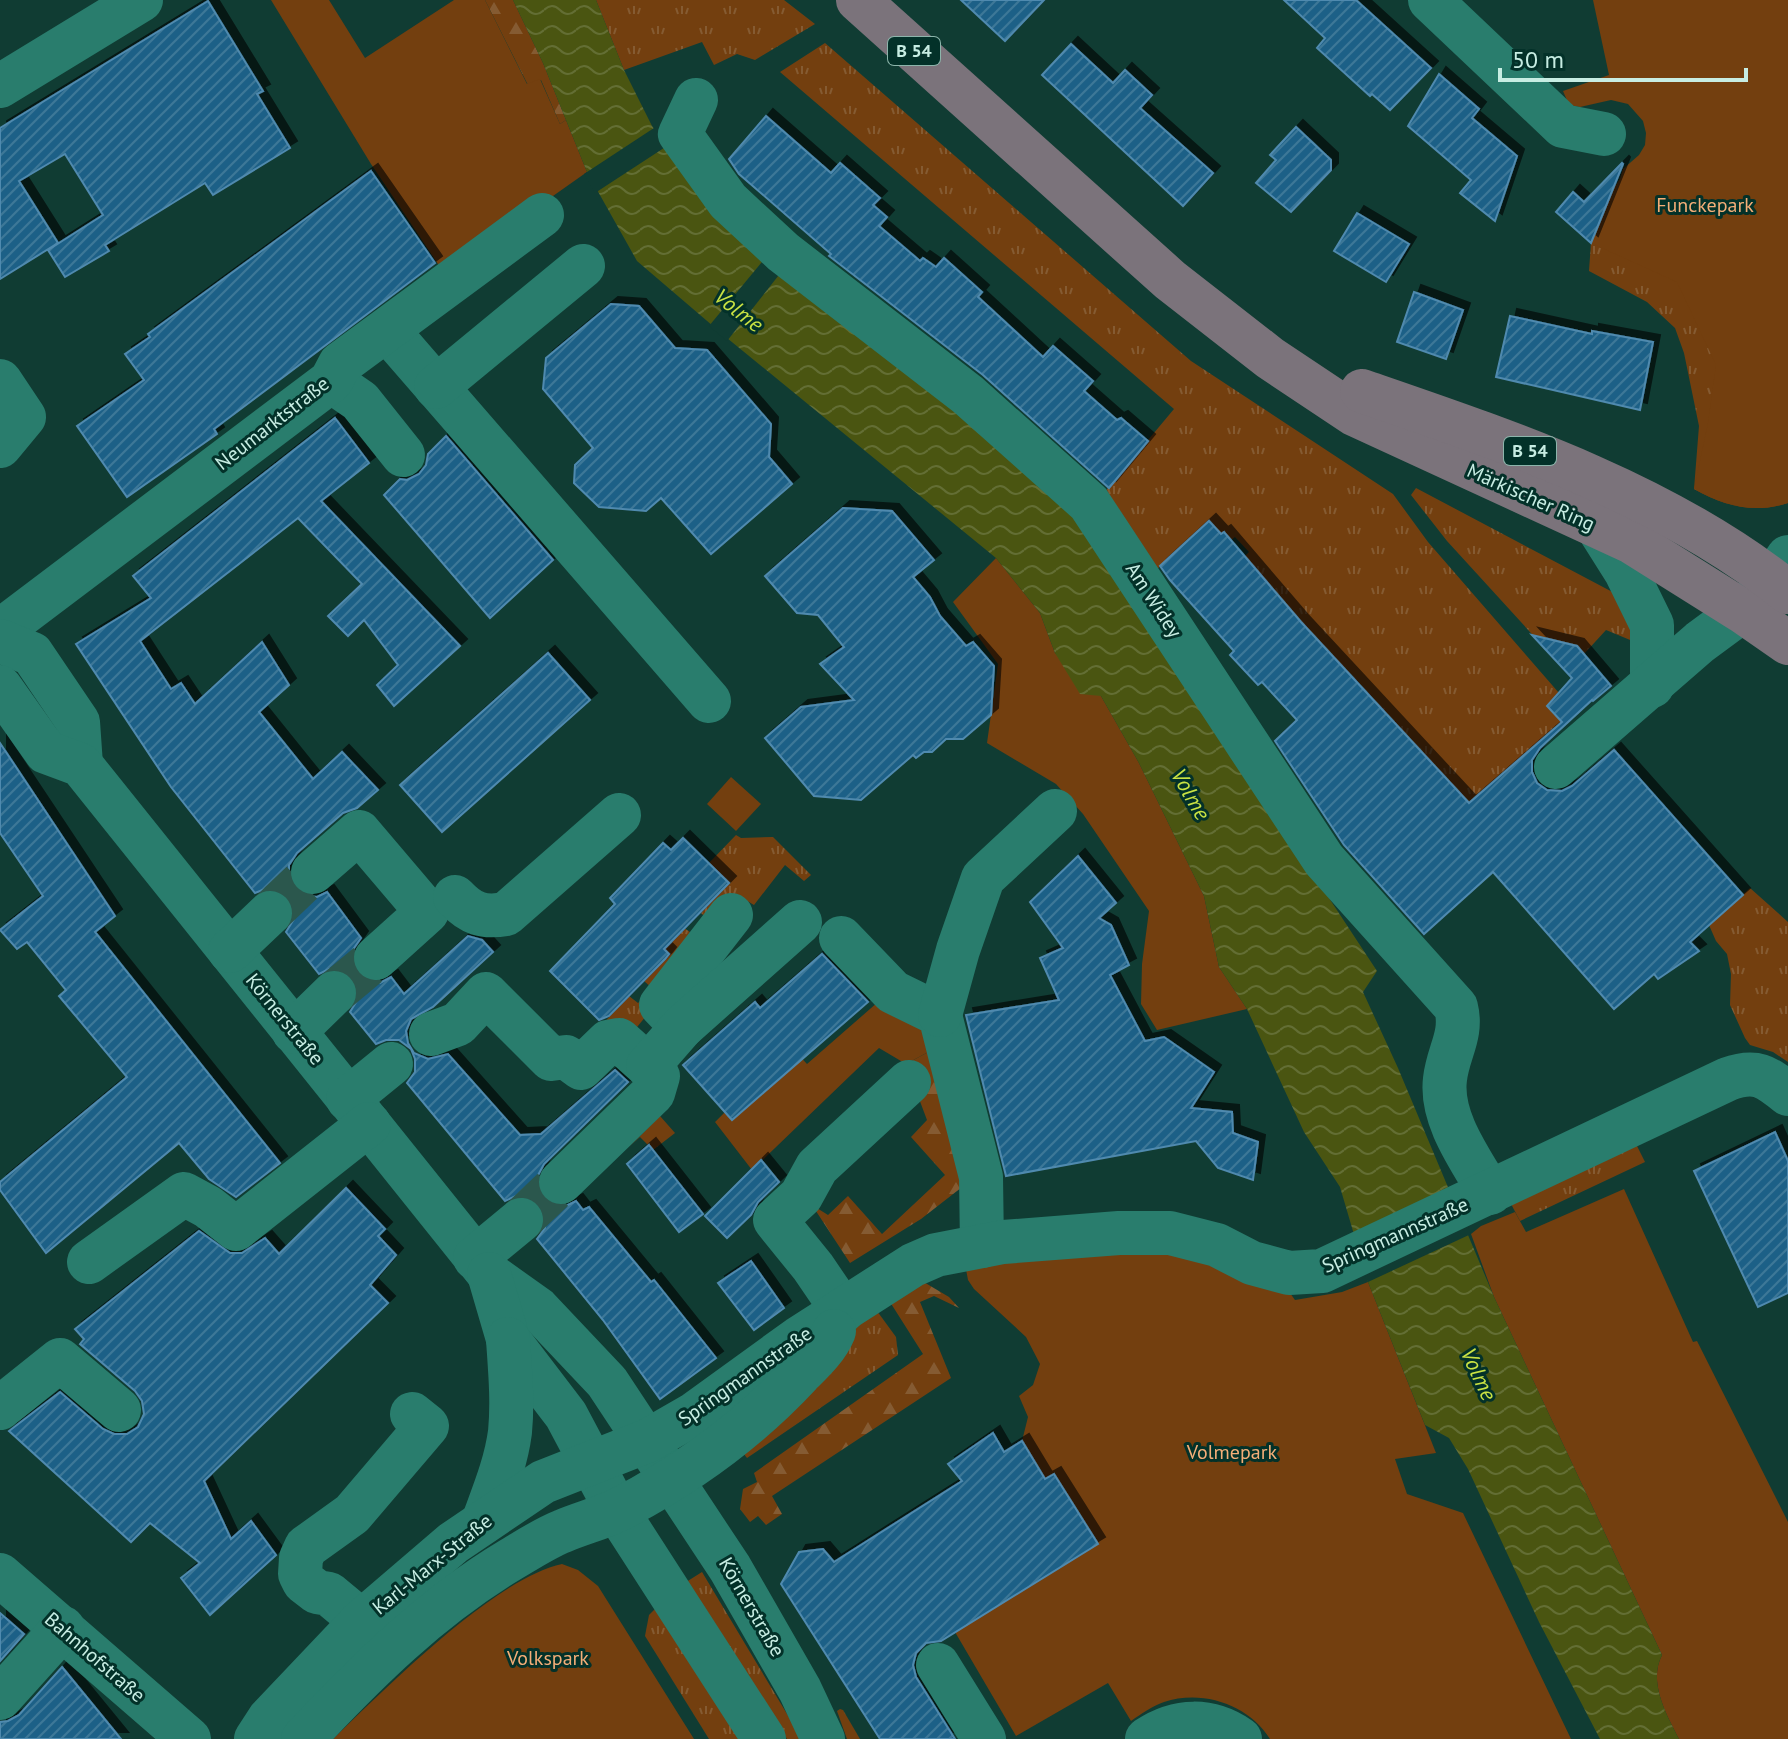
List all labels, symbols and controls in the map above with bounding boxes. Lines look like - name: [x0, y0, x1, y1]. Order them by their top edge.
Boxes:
- scale bar: [1500, 32, 1746, 82]
- road number: B 54: [888, 37, 940, 65]
- text: 50 m: [1512, 44, 1564, 75]
- park label: Funckepark: [1656, 192, 1754, 218]
- water label: Volme: [709, 282, 770, 338]
- street label: Neumarktstraße: [210, 370, 334, 476]
- road number: B 54: [1504, 437, 1556, 465]
- street label: Märkischer Ring: [1463, 457, 1599, 537]
- street label: Am Widey: [1120, 557, 1188, 643]
- water label: Volme: [1165, 763, 1217, 826]
- street label: Körnerstraße: [240, 968, 330, 1070]
- street label: Springmannstraße: [1318, 1191, 1472, 1279]
- street label: Springmannstraße: [673, 1320, 817, 1432]
- water label: Volme: [1455, 1343, 1504, 1406]
- park label: Volmepark: [1186, 1439, 1278, 1465]
- street label: Karl-Marx-Straße: [367, 1508, 497, 1620]
- street label: Körnerstraße: [713, 1553, 791, 1661]
- street label: Bahnhofstraße: [39, 1606, 151, 1708]
- park label: Volkspark: [506, 1645, 589, 1671]

